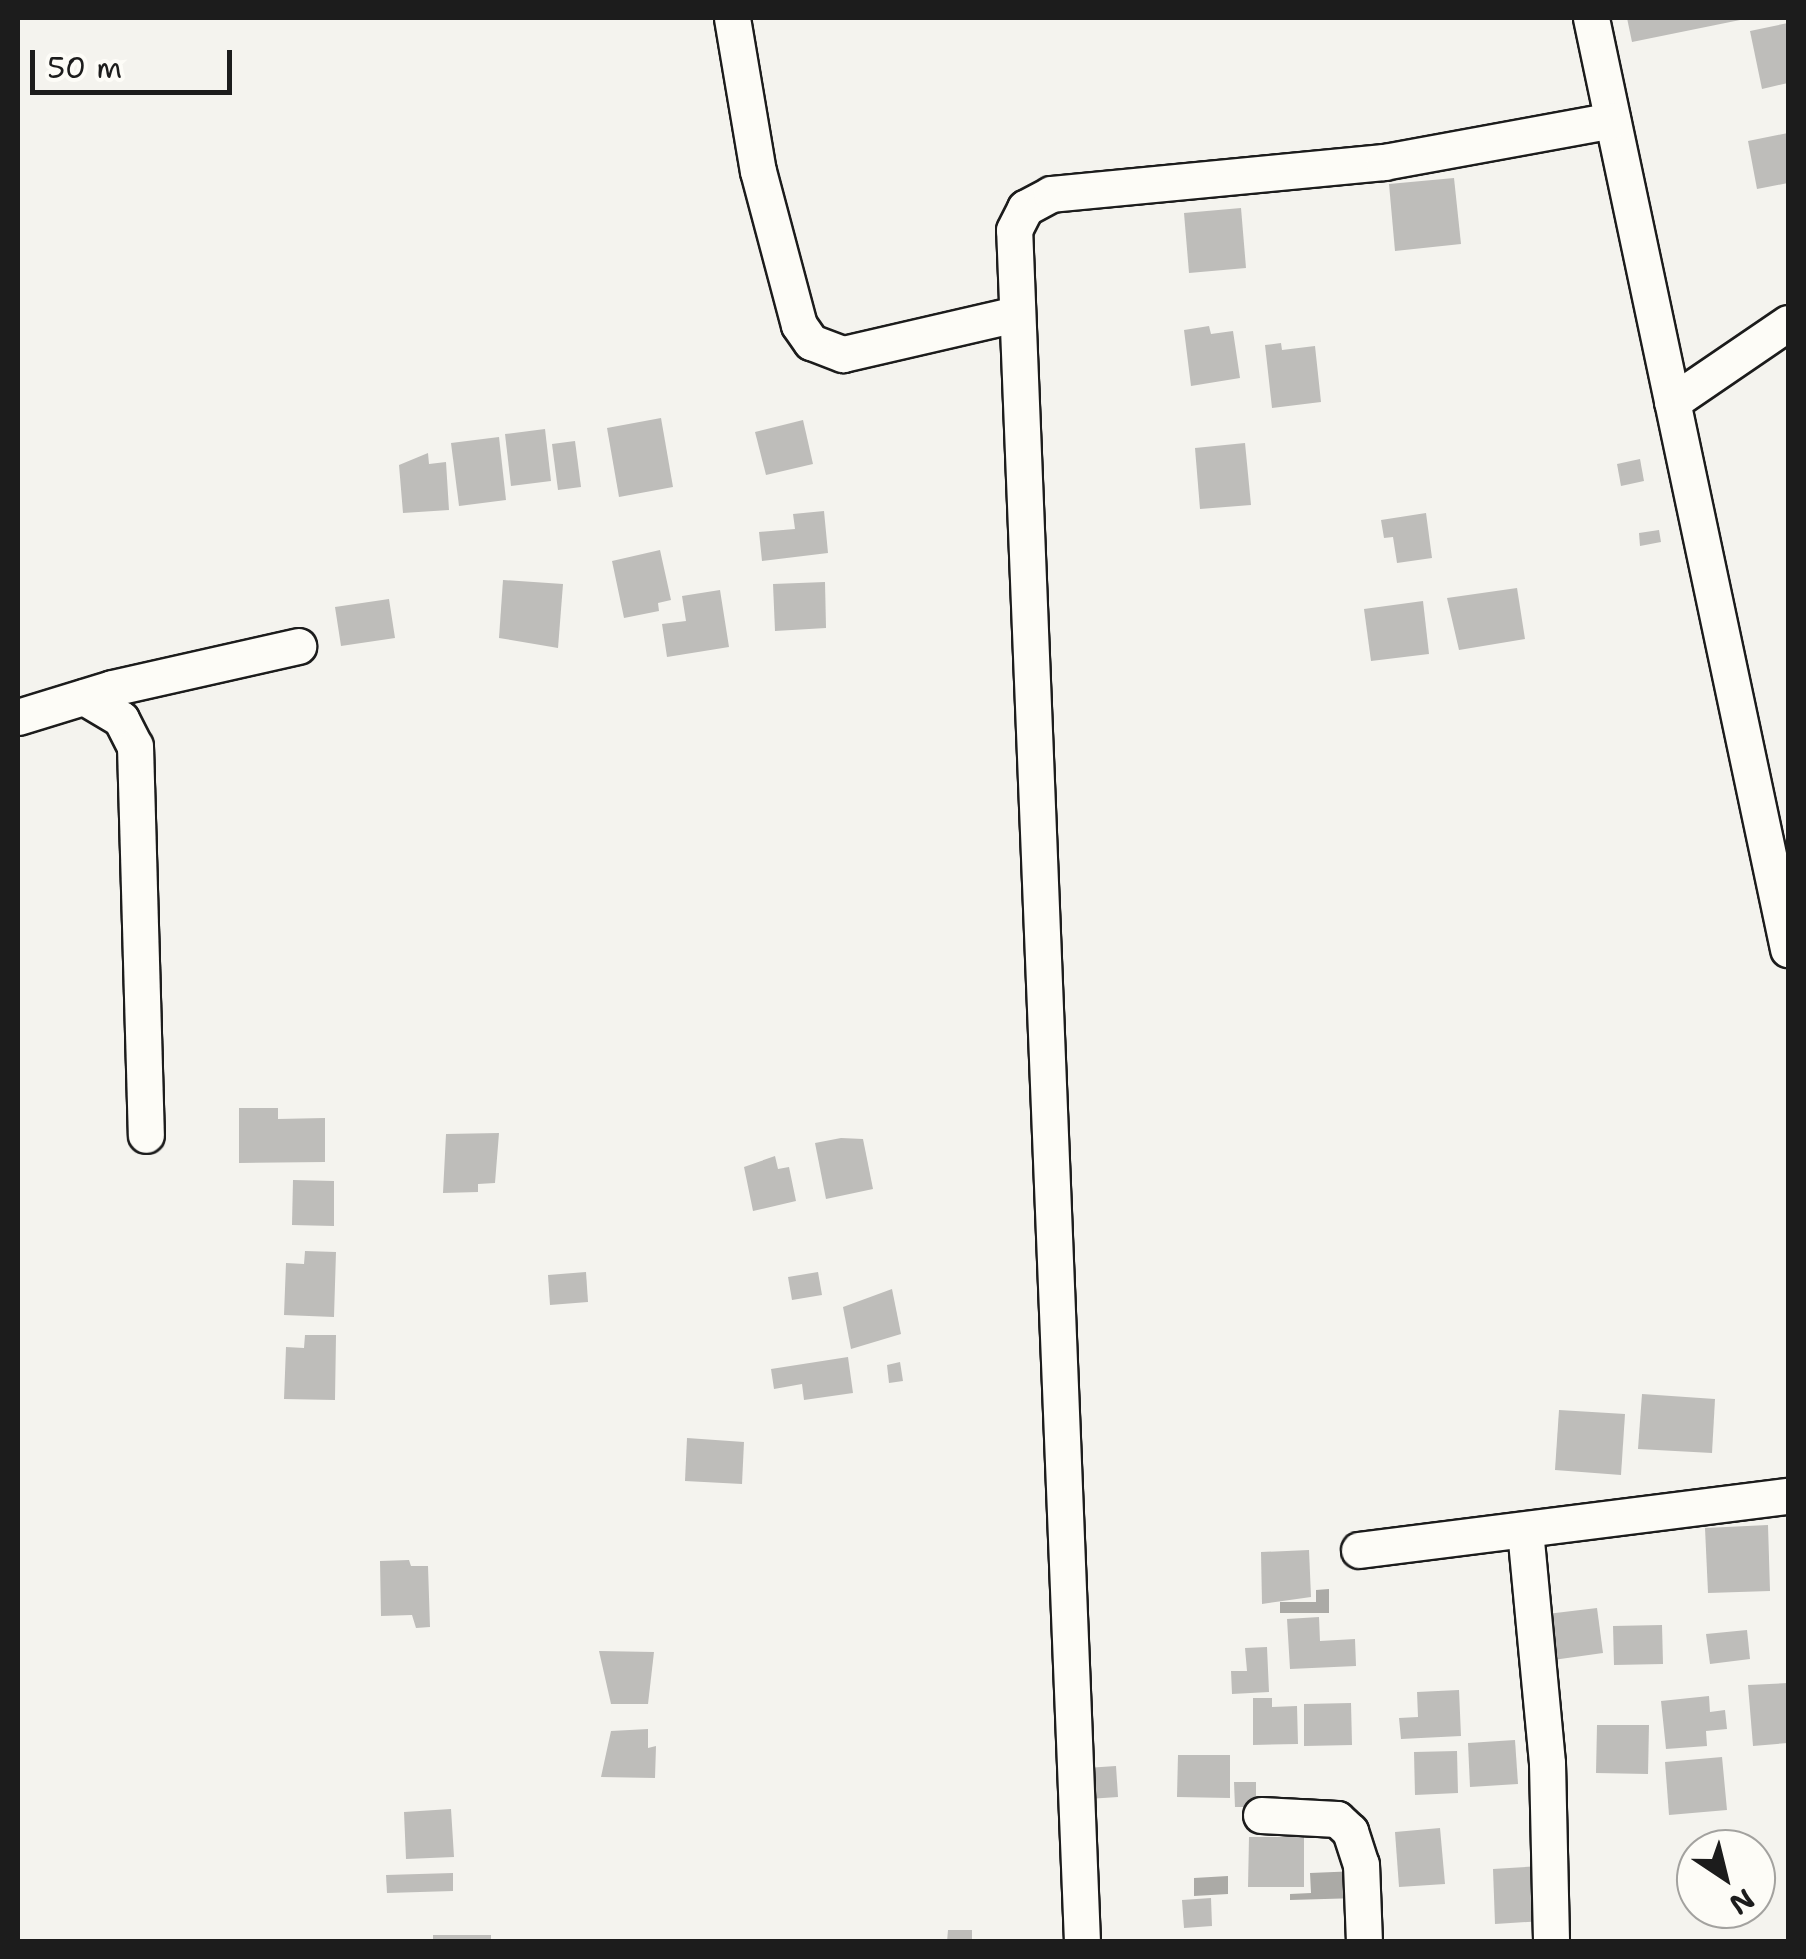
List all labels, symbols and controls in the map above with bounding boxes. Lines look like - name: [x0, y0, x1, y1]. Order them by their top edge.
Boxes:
- scale bar: [35, 30, 238, 92]
- text: 50 m: [47, 47, 122, 88]
- north arrow: [1676, 1829, 1776, 1929]
- text: N: [1722, 1880, 1762, 1924]

